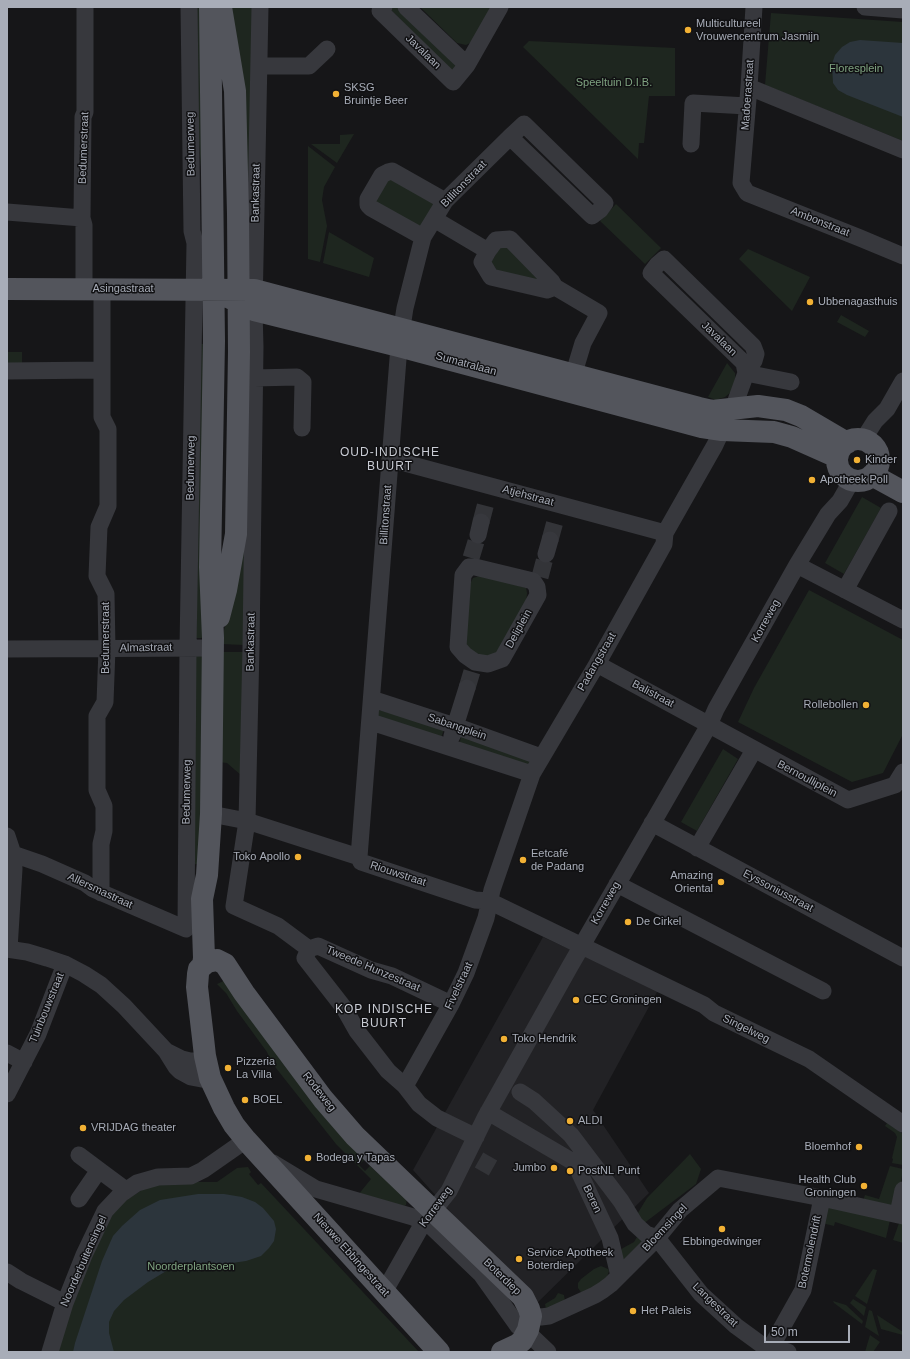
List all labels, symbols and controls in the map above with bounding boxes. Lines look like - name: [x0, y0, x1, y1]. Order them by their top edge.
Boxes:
- place label: Multicultureel Vrouwencentrum Jasmijn: [696, 17, 819, 43]
- marker: Multicultureel Vrouwencentrum Jasmijn: [683, 25, 693, 35]
- street label: Javalaan: [403, 32, 443, 72]
- street label: Madoerastraat: [739, 59, 757, 131]
- park label: Floresplein: [829, 62, 883, 76]
- park label: Speeltuin D.I.B.: [576, 76, 652, 90]
- place label: SKSG Bruintje Beer: [344, 81, 408, 107]
- marker: SKSG Bruintje Beer: [331, 89, 341, 99]
- street label: Bedumerweg: [184, 111, 198, 177]
- street label: Bedumerstraat: [76, 112, 92, 184]
- street label: Billitonstraat: [438, 158, 490, 210]
- street label: Bankastraat: [249, 164, 263, 222]
- street label: Ambonstraat: [789, 204, 851, 240]
- street label: Asingastraat: [92, 282, 154, 296]
- place label: Ubbenagasthuis: [818, 295, 898, 309]
- marker: Ubbenagasthuis: [805, 297, 815, 307]
- street label: Javalaan: [699, 319, 739, 359]
- street label: Sumatralaan: [434, 350, 498, 378]
- street label: Bedumerweg: [184, 435, 198, 501]
- district label: OUD-INDISCHE BUURT: [340, 446, 440, 474]
- place label: Kinder: [865, 453, 897, 467]
- marker: Kinder: [852, 455, 862, 465]
- place label: Apotheek Poll: [820, 473, 888, 487]
- marker: Apotheek Poll: [807, 475, 817, 485]
- street label: Atjehstraat: [501, 483, 555, 509]
- street label: Billitonstraat: [377, 485, 395, 545]
- street label: Korreweg: [749, 597, 783, 645]
- street label: Bedumerstraat: [99, 602, 113, 674]
- street label: Deliplein: [503, 607, 535, 651]
- street label: Bankastraat: [244, 613, 258, 671]
- street label: Padangstraat: [575, 630, 619, 694]
- street label: Almastraat: [120, 641, 172, 655]
- street label: Balistraat: [630, 677, 676, 711]
- place label: Rollebollen: [804, 698, 858, 712]
- marker: Rollebollen: [861, 700, 871, 710]
- street label: Sabangplein: [426, 711, 488, 743]
- street label: Bernoulliplein: [775, 758, 839, 800]
- street label: Bedumerweg: [180, 759, 194, 825]
- place label: Eetcafé de Padang: [531, 847, 584, 873]
- place label: Toko Apollo: [233, 850, 290, 864]
- marker: Toko Apollo: [293, 852, 303, 862]
- marker: Eetcafé de Padang: [518, 855, 528, 865]
- street label: Riouwstraat: [368, 859, 428, 889]
- street label: Eyssoniusstraat: [741, 867, 815, 915]
- place label: Amazing Oriental: [670, 869, 713, 895]
- street label: Allersmastraat: [65, 870, 135, 912]
- marker: Amazing Oriental: [716, 877, 726, 887]
- street label: Korreweg: [589, 879, 623, 927]
- place label: De Cirkel: [636, 915, 681, 929]
- marker: De Cirkel: [623, 917, 633, 927]
- street label: Tweede Hunzestraat: [324, 943, 422, 995]
- street label: Fivelstraat: [442, 960, 476, 1012]
- street label: Tuinbouwstraat: [27, 971, 67, 1045]
- place label: CEC Groningen: [584, 993, 662, 1007]
- marker: CEC Groningen: [571, 995, 581, 1005]
- district label: KOP INDISCHE BUURT: [335, 1003, 433, 1031]
- street label: Singelweg: [720, 1012, 772, 1046]
- place label: Toko Hendrik: [512, 1032, 576, 1046]
- marker: Toko Hendrik: [499, 1034, 509, 1044]
- place label: Pizzeria La Villa: [236, 1055, 275, 1081]
- marker: Pizzeria La Villa: [223, 1063, 233, 1073]
- street label: Rodeweg: [299, 1070, 339, 1114]
- place label: BOEL: [253, 1093, 282, 1107]
- marker: BOEL: [240, 1095, 250, 1105]
- place label: ALDI: [578, 1114, 602, 1128]
- marker: ALDI: [565, 1116, 575, 1126]
- place label: VRIJDAG theater: [91, 1121, 176, 1135]
- marker: VRIJDAG theater: [78, 1123, 88, 1133]
- place label: Bloemhof: [805, 1140, 851, 1154]
- marker: Bloemhof: [854, 1142, 864, 1152]
- place label: Bodega y Tapas: [316, 1151, 395, 1165]
- marker: Bodega y Tapas: [303, 1153, 313, 1163]
- place label: Jumbo: [513, 1161, 546, 1175]
- marker: Jumbo: [549, 1163, 559, 1173]
- place label: PostNL Punt: [578, 1164, 640, 1178]
- marker: PostNL Punt: [565, 1166, 575, 1176]
- place label: Health Club Groningen: [799, 1173, 856, 1199]
- marker: Health Club Groningen: [859, 1181, 869, 1191]
- street label: Beren: [580, 1183, 604, 1215]
- street label: Korreweg: [417, 1184, 455, 1230]
- street label: Bloemsingel: [640, 1202, 690, 1254]
- street label: Nieuwe Ebbingestraat: [310, 1211, 392, 1299]
- street label: Noorderbuitensingel: [58, 1213, 110, 1309]
- street label: Botermolendrift: [796, 1214, 824, 1290]
- marker: Ebbingedwinger: [717, 1224, 727, 1234]
- place label: Ebbingedwinger: [683, 1235, 761, 1249]
- place label: Service Apotheek Boterdiep: [527, 1246, 613, 1272]
- marker: Service Apotheek Boterdiep: [514, 1254, 524, 1264]
- street label: Boterdiep: [480, 1256, 524, 1298]
- park label: Noorderplantsoen: [147, 1260, 235, 1274]
- street label: Langestraat: [690, 1280, 740, 1330]
- place label: Het Paleis: [641, 1304, 691, 1318]
- marker: Het Paleis: [628, 1306, 638, 1316]
- scale bar: [766, 1317, 852, 1343]
- text: 50 m: [771, 1325, 798, 1339]

